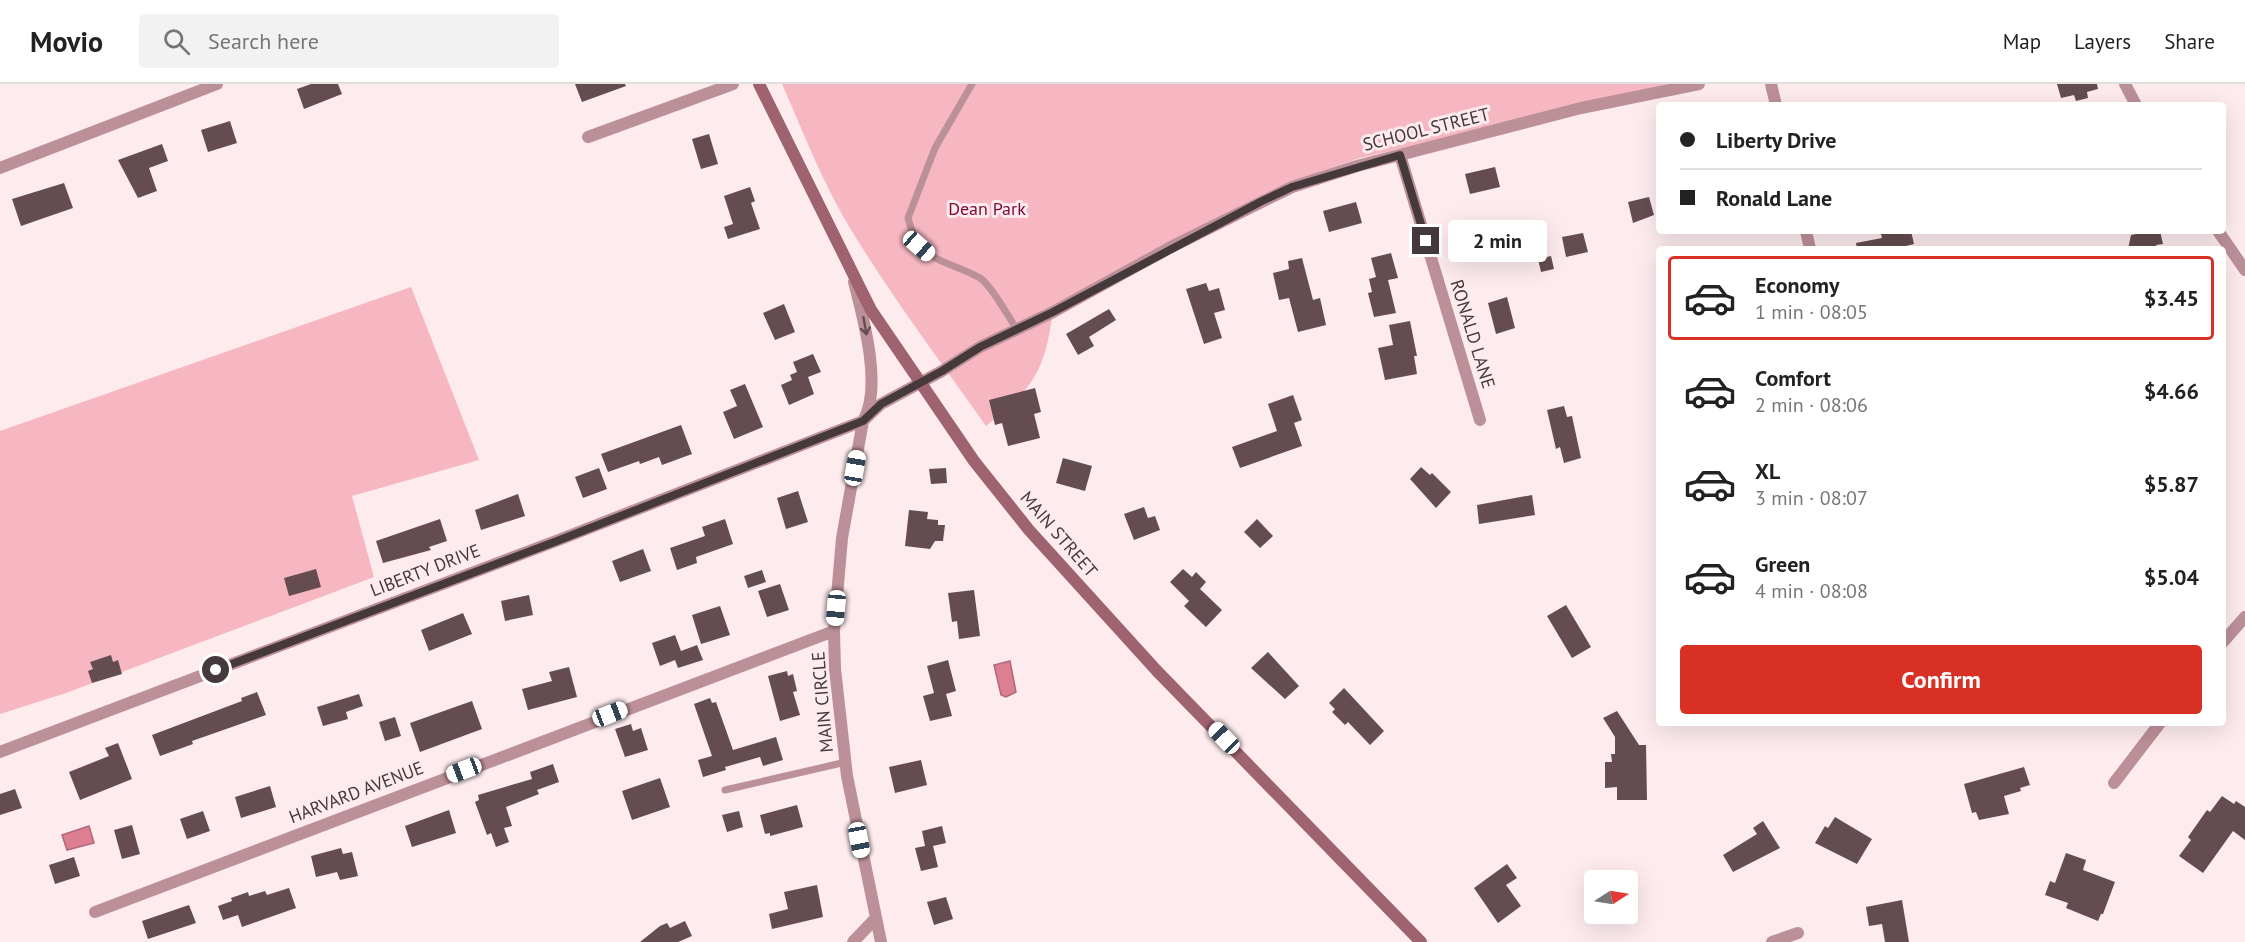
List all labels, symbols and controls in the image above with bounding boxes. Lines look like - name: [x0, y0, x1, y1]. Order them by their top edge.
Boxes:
- search box: [139, 14, 559, 68]
- text: Movio: [30, 23, 103, 60]
- icon: search: [160, 25, 193, 58]
- text: Search here: [208, 27, 319, 55]
- text: Map: [2003, 28, 2041, 55]
- text: Layers: [2074, 28, 2131, 55]
- text: Share: [2164, 28, 2215, 55]
- street label: SCHOOL STREET: [1360, 102, 1492, 156]
- text: Liberty Drive: [1716, 126, 1836, 154]
- text: Ronald Lane: [1716, 184, 1832, 212]
- park label: Dean Park: [948, 197, 1026, 220]
- callout: 2 min: [1447, 220, 1546, 262]
- car: [900, 227, 938, 265]
- route end: [1412, 227, 1439, 254]
- text: 2 min: [1473, 228, 1522, 254]
- icon: car: [1683, 271, 1737, 325]
- text: Economy: [1755, 271, 1839, 299]
- street label: RONALD LANE: [1446, 277, 1500, 391]
- text: $3.45: [2144, 284, 2199, 312]
- text: 1 min · 08:05: [1755, 299, 1868, 325]
- one-way arrow: [860, 316, 871, 336]
- icon: car: [1683, 364, 1737, 418]
- text: Comfort: [1755, 364, 1831, 392]
- text: $4.66: [2144, 377, 2199, 405]
- text: 2 min · 08:06: [1755, 392, 1868, 418]
- car: [843, 449, 867, 487]
- icon: car: [1683, 457, 1737, 511]
- text: XL: [1755, 457, 1780, 485]
- text: $5.87: [2144, 470, 2199, 498]
- text: 3 min · 08:07: [1755, 485, 1868, 511]
- street label: MAIN STREET: [1015, 486, 1103, 582]
- street label: LIBERTY DRIVE: [367, 538, 483, 602]
- icon: car: [1683, 550, 1737, 604]
- text: Green: [1755, 550, 1810, 578]
- text: $5.04: [2144, 563, 2199, 591]
- text: 4 min · 08:08: [1755, 578, 1868, 604]
- car: [825, 589, 847, 627]
- button: Confirm: [1680, 645, 2202, 714]
- street label: MAIN CIRCLE: [806, 650, 838, 754]
- route start: [202, 656, 229, 683]
- car: [590, 699, 630, 729]
- car: [1205, 719, 1243, 757]
- car: [444, 755, 484, 785]
- street label: HARVARD AVENUE: [285, 756, 427, 828]
- car: [847, 821, 871, 859]
- north arrow: [1584, 870, 1638, 924]
- map controls: [1584, 870, 1638, 924]

